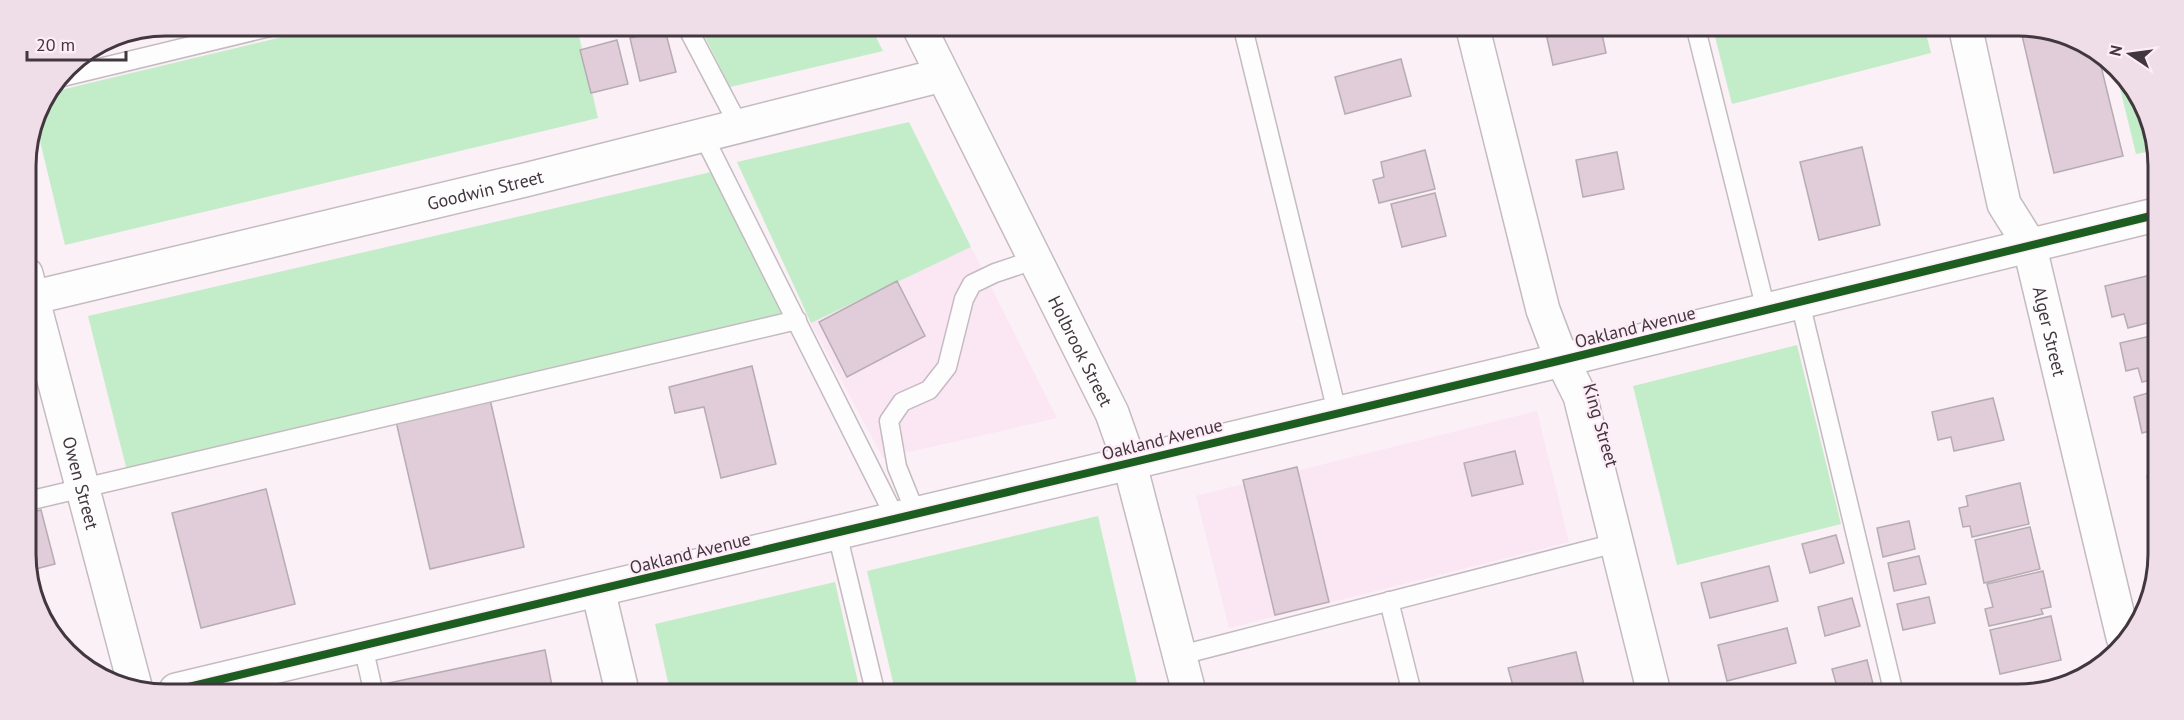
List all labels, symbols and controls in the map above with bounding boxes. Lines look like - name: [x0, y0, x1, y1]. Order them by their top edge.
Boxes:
- scale bar: [27, 24, 126, 62]
- north arrow: [2100, 24, 2160, 84]
- text: 20 m: [36, 33, 75, 56]
- text: N: [2104, 43, 2126, 58]
- street label: Goodwin Street: [425, 164, 546, 215]
- street label: Alger Street: [2028, 284, 2072, 378]
- street label: Holbrook Street: [1044, 291, 1118, 410]
- street label: Oakland Avenue: [1572, 301, 1698, 353]
- street label: King Street: [1578, 380, 1624, 470]
- street label: Oakland Avenue: [1099, 413, 1225, 465]
- street label: Owen Street: [58, 434, 105, 532]
- street label: Oakland Avenue: [627, 527, 753, 579]

